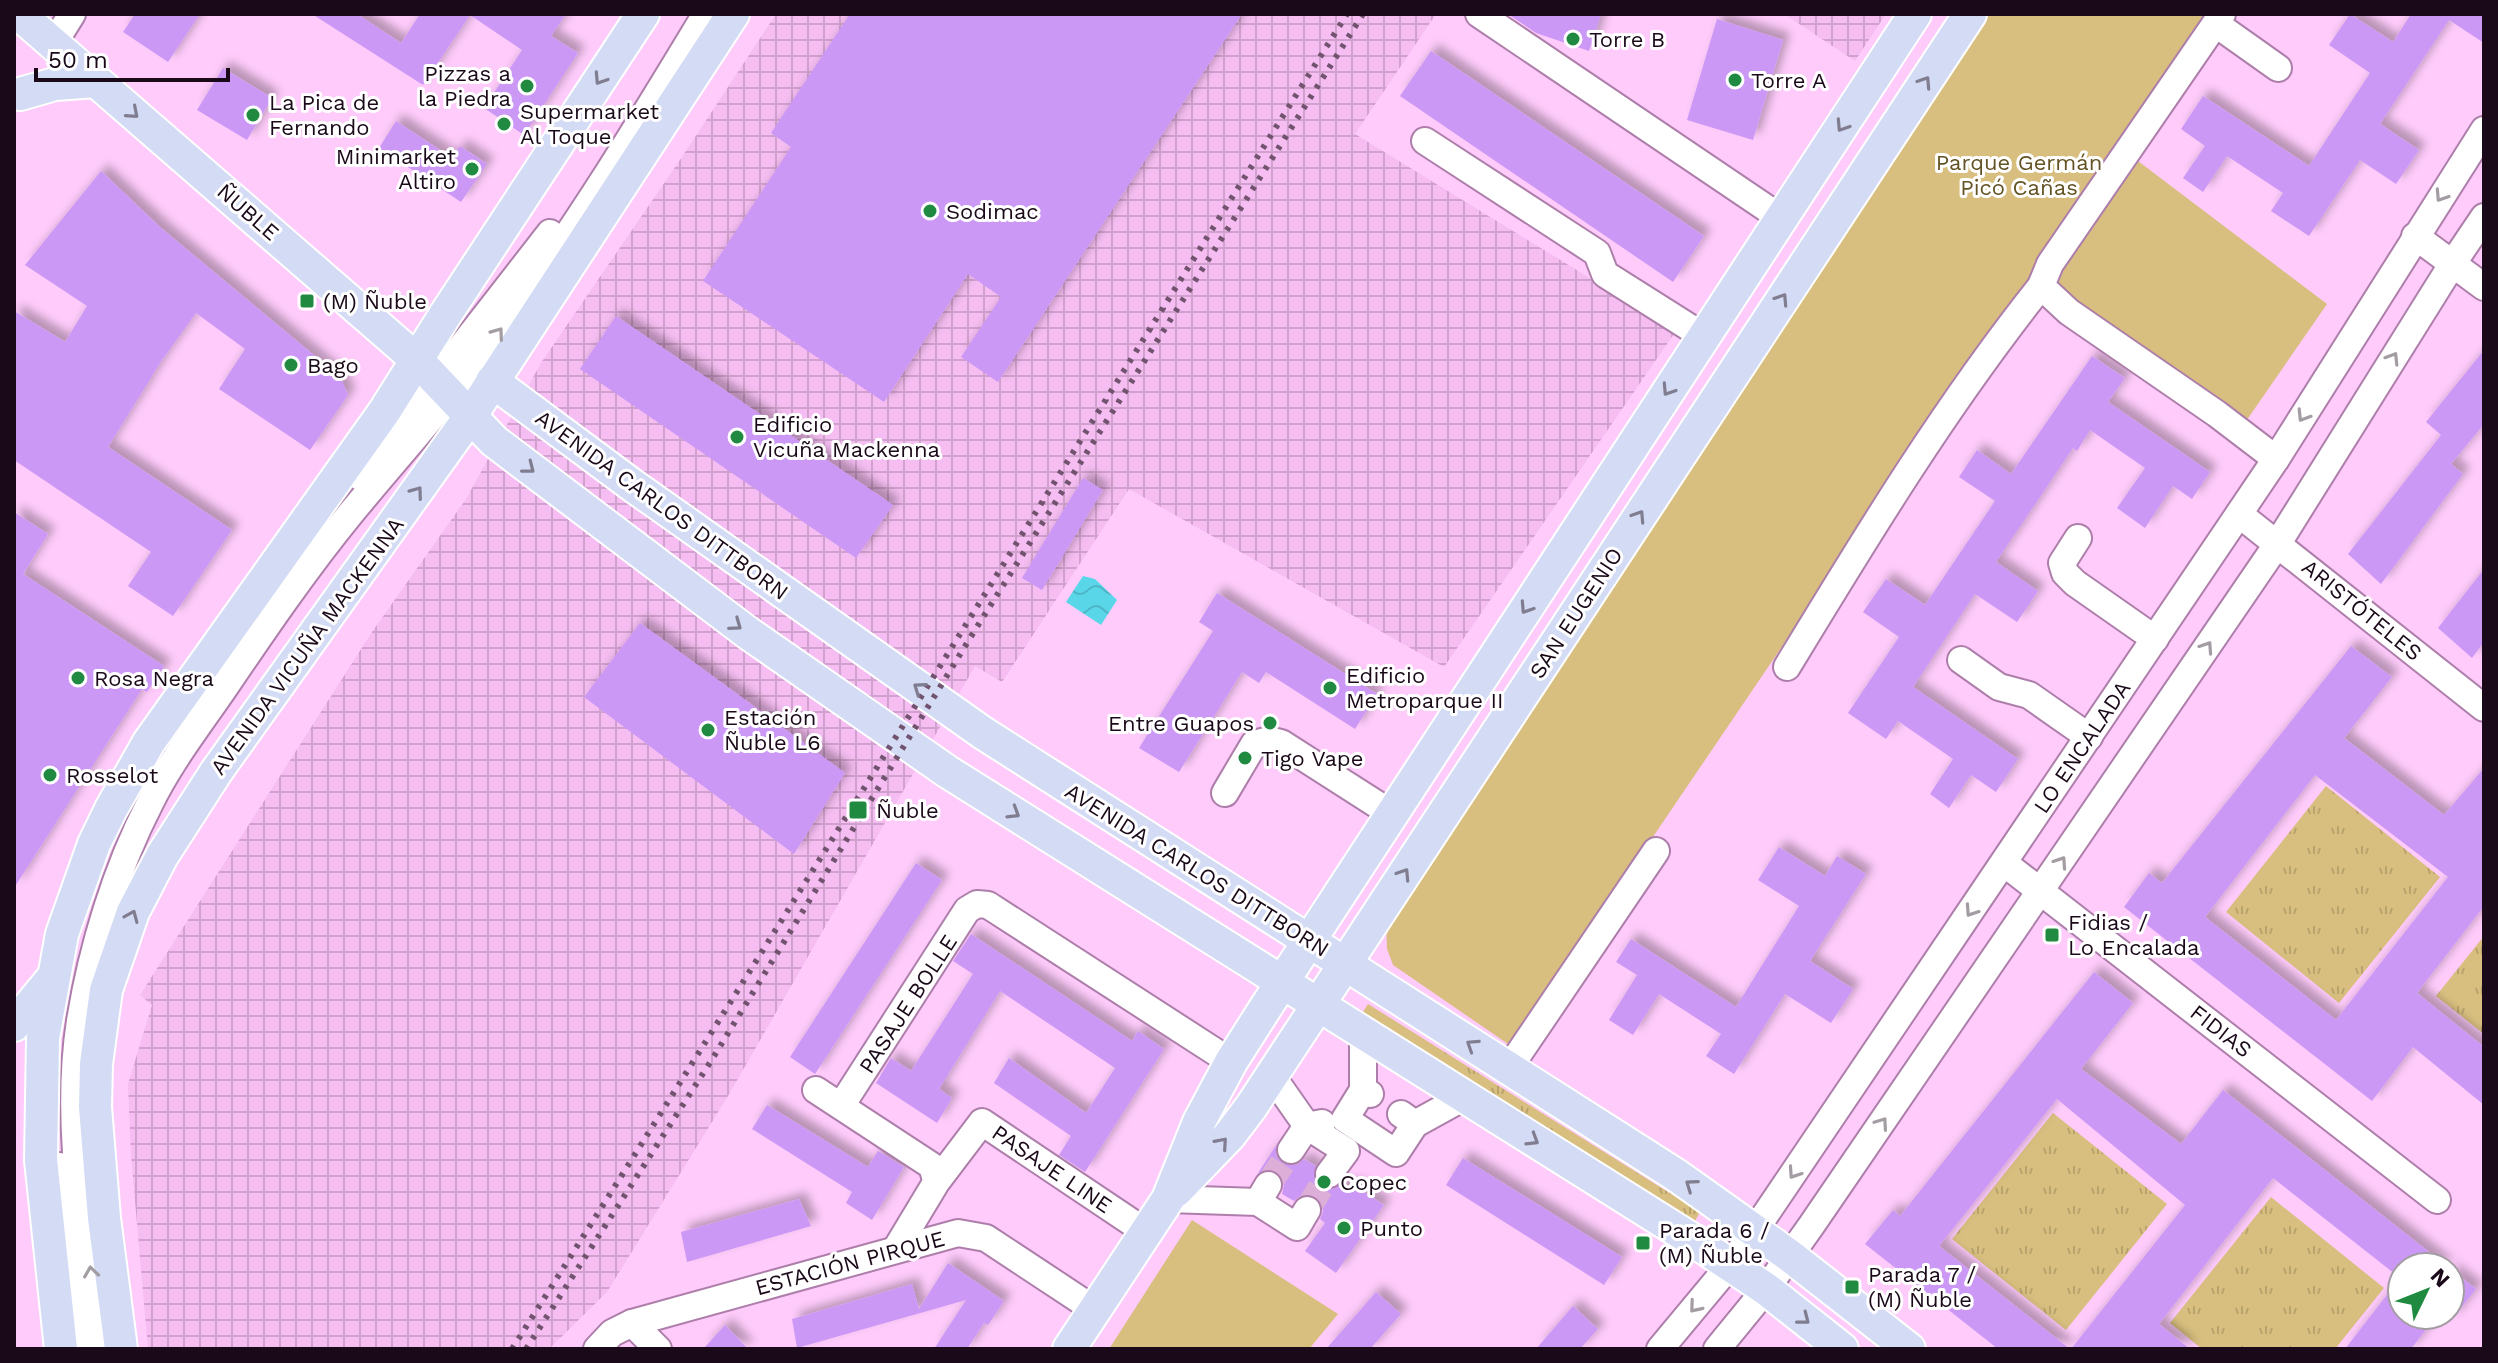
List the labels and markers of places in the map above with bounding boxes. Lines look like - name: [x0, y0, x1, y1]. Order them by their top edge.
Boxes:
- place label: Torre B: [1589, 27, 1665, 52]
- marker: Torre B: [1564, 30, 1582, 48]
- place label: Pizzas a la Piedra: [418, 61, 511, 111]
- place label: Torre A: [1751, 68, 1827, 93]
- marker: Torre A: [1726, 71, 1744, 89]
- marker: Pizzas a la Piedra: [518, 77, 536, 95]
- place label: La Pica de Fernando: [269, 90, 379, 140]
- place label: Supermarket Al Toque: [520, 99, 659, 149]
- marker: La Pica de Fernando: [244, 106, 262, 124]
- marker: Supermarket Al Toque: [495, 115, 513, 133]
- place label: Minimarket Altiro: [336, 144, 456, 194]
- marker: Minimarket Altiro: [463, 160, 481, 178]
- place label: Sodimac: [946, 199, 1039, 224]
- marker: Sodimac: [921, 202, 939, 220]
- place label: (M) Ñuble: [323, 289, 427, 314]
- marker: (M) Ñuble: [298, 292, 316, 310]
- place label: Bago: [307, 353, 359, 378]
- marker: Bago: [282, 356, 300, 374]
- place label: Edificio Vicuña Mackenna: [753, 412, 940, 462]
- marker: Edificio Vicuña Mackenna: [728, 428, 746, 446]
- place label: Edificio Metroparque II: [1346, 663, 1503, 713]
- place label: Rosa Negra: [94, 666, 214, 691]
- marker: Rosa Negra: [69, 669, 87, 687]
- marker: Edificio Metroparque II: [1321, 679, 1339, 697]
- place label: Estación Ñuble L6: [724, 705, 821, 755]
- place label: Entre Guapos: [1108, 711, 1254, 736]
- marker: Entre Guapos: [1261, 714, 1279, 732]
- marker: Estación Ñuble L6: [699, 721, 717, 739]
- place label: Tigo Vape: [1261, 746, 1363, 771]
- marker: Tigo Vape: [1236, 749, 1254, 767]
- place label: Rosselot: [66, 763, 158, 788]
- marker: Rosselot: [41, 766, 59, 784]
- place label: Ñuble: [876, 798, 939, 823]
- marker: Ñuble: [847, 799, 869, 821]
- place label: Fidias / Lo Encalada: [2068, 910, 2199, 960]
- marker: Fidias / Lo Encalada: [2043, 926, 2061, 944]
- place label: Copec: [1340, 1170, 1407, 1195]
- marker: Copec: [1315, 1173, 1333, 1191]
- place label: Punto: [1360, 1216, 1423, 1241]
- place label: Parada 6 / (M) Ñuble: [1659, 1218, 1770, 1268]
- marker: Punto: [1335, 1219, 1353, 1237]
- marker: Parada 6 / (M) Ñuble: [1634, 1234, 1652, 1252]
- place label: Parada 7 / (M) Ñuble: [1868, 1262, 1976, 1312]
- marker: Parada 7 / (M) Ñuble: [1843, 1278, 1861, 1296]

